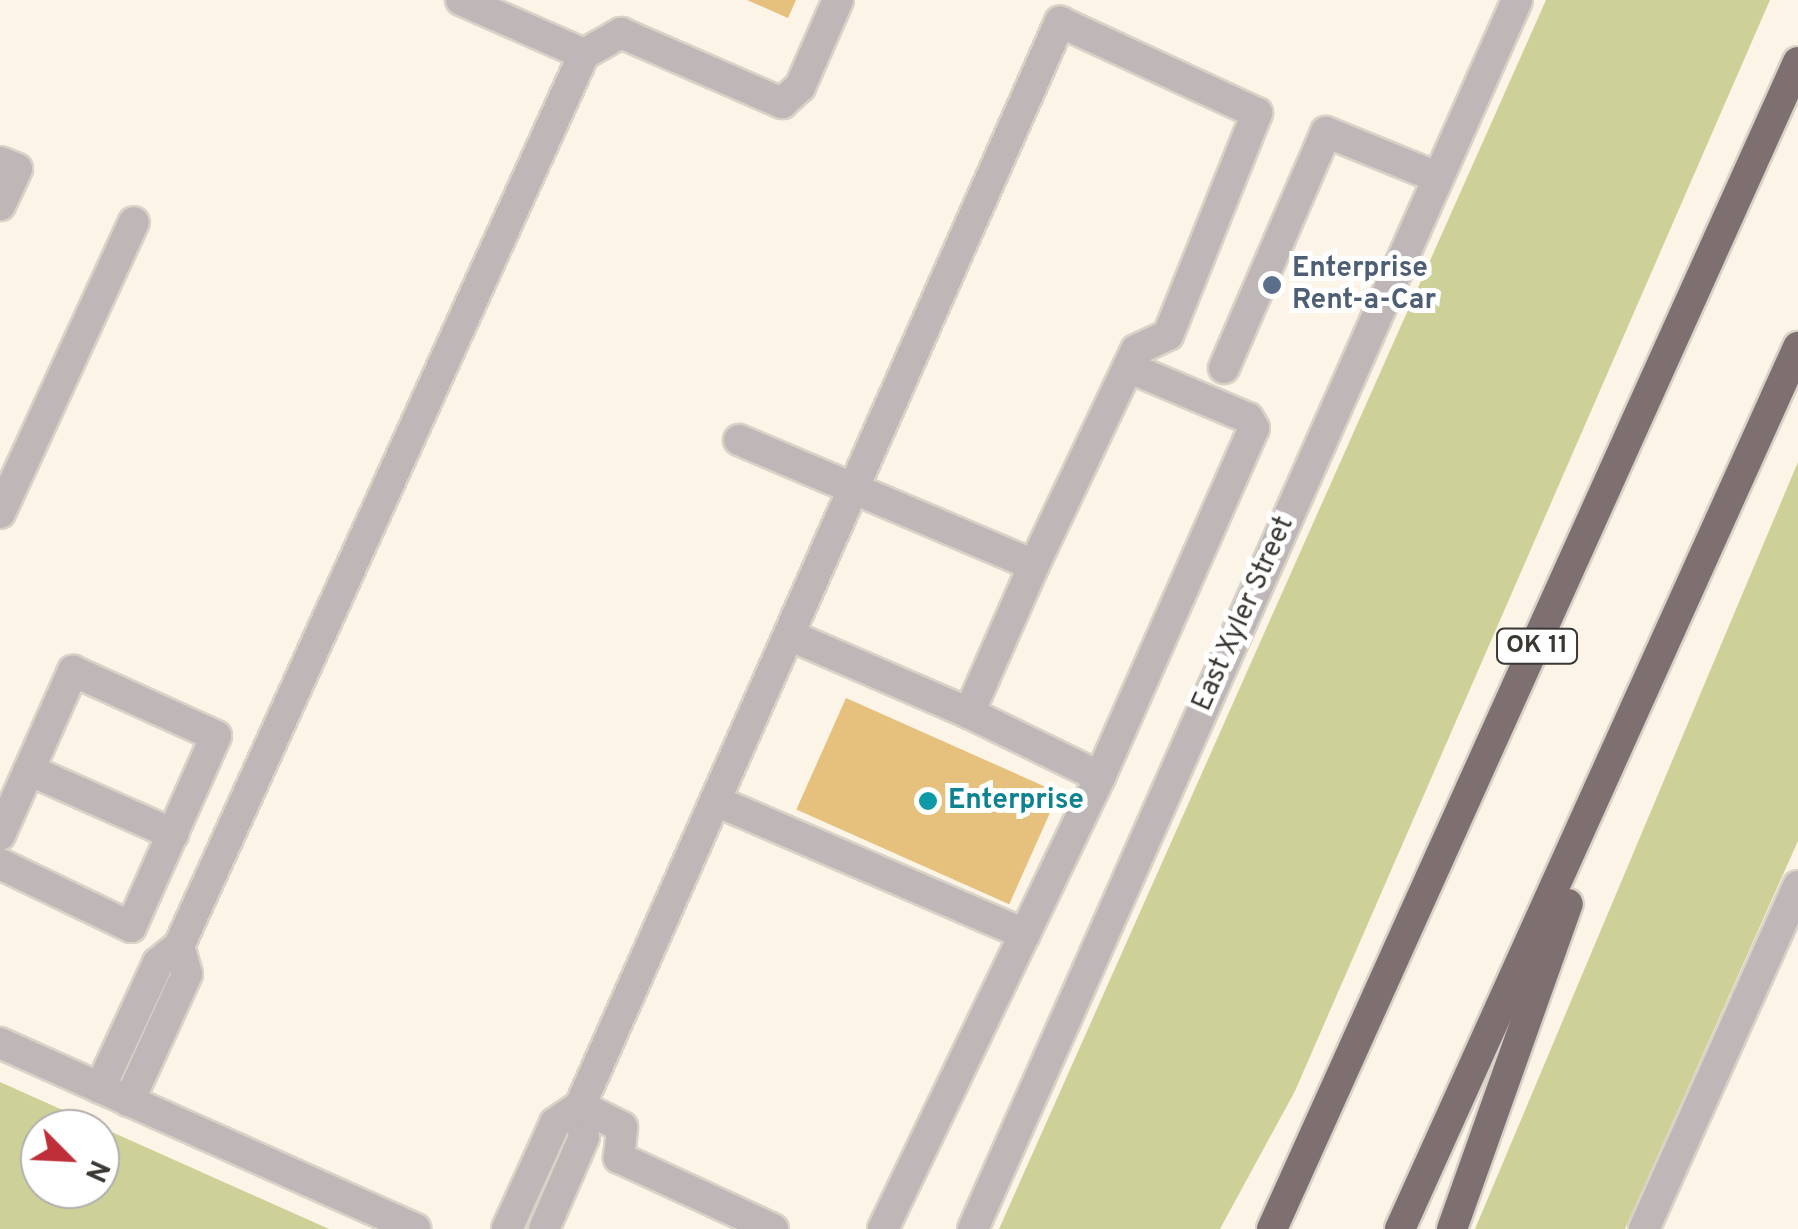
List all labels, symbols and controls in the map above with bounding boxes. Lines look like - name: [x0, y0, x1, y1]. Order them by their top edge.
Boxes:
- place label: Enterprise Rent-a-Car: [1292, 252, 1436, 318]
- marker: Enterprise Rent-a-Car: [1261, 274, 1283, 296]
- street label: East Xyler Street: [1186, 511, 1302, 717]
- road number: OK 11: [1494, 626, 1580, 666]
- place label: Enterprise: [948, 784, 1084, 818]
- marker: Enterprise: [917, 790, 939, 812]
- north arrow: [20, 1109, 120, 1209]
- text: N: [75, 1154, 116, 1187]

